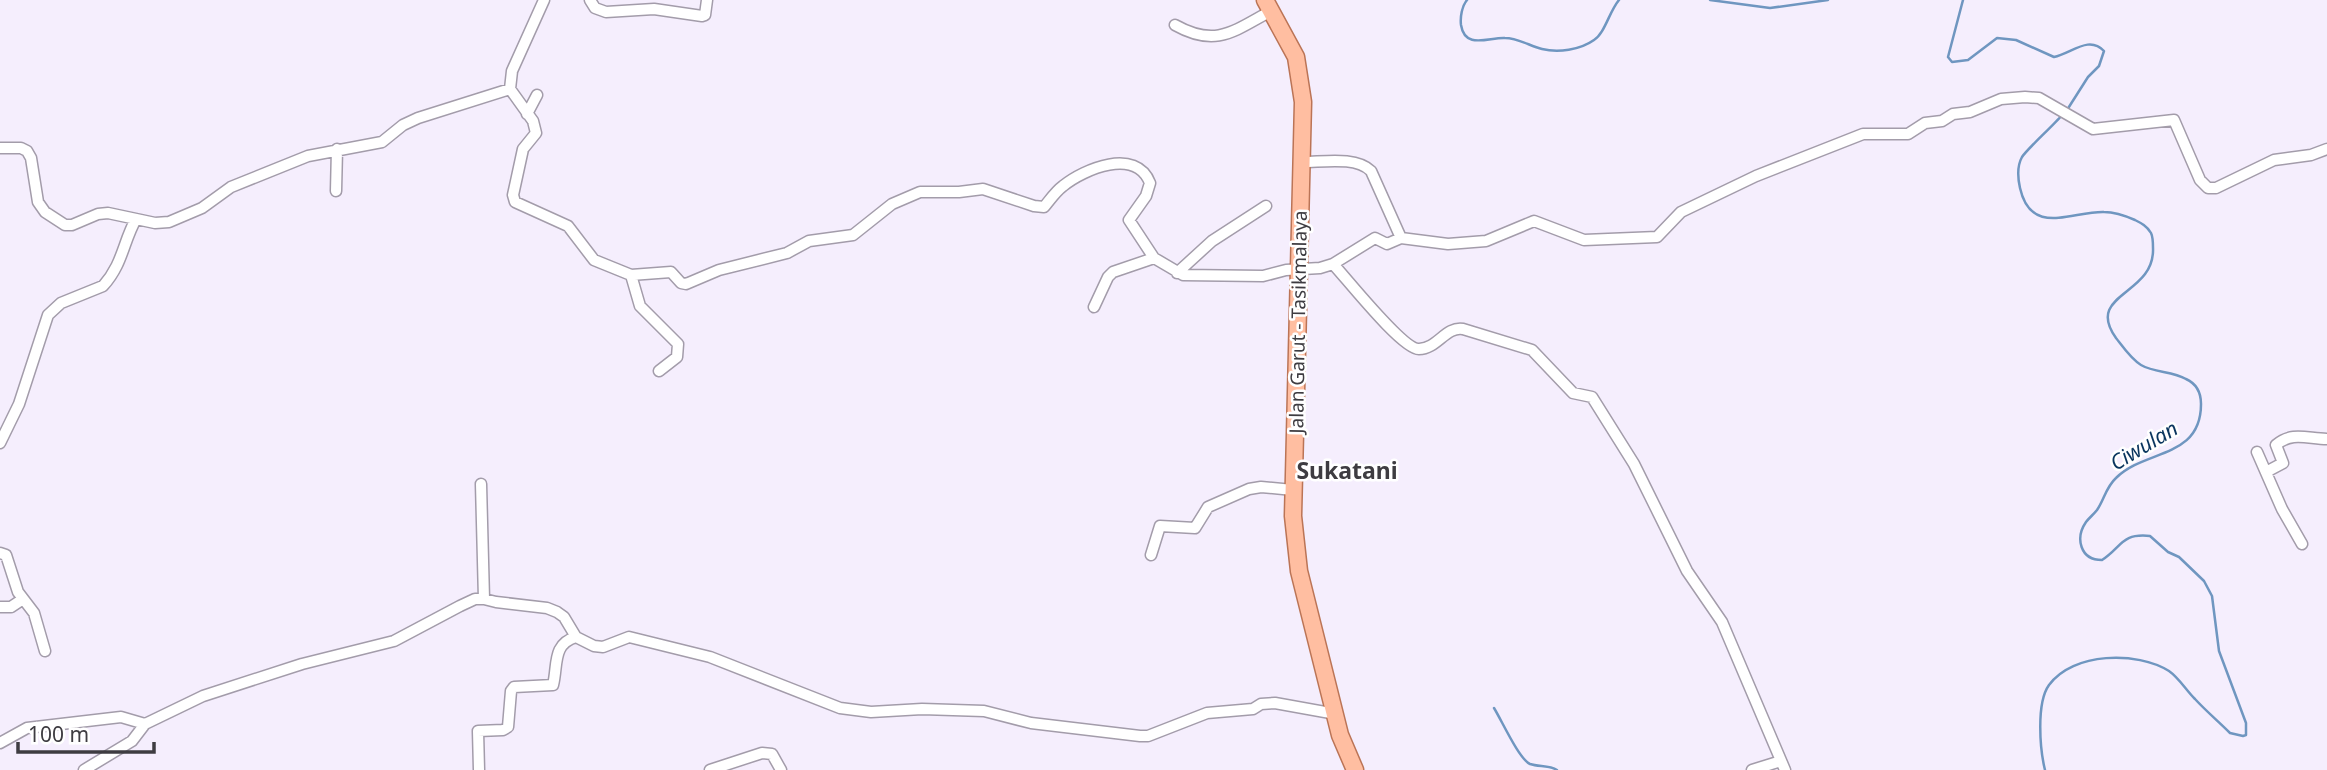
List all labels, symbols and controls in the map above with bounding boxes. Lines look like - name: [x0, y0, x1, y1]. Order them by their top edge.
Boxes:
- street label: Jalan Garut - Tasikmalaya: [1283, 210, 1313, 436]
- water label: Ciwulan: [2104, 414, 2183, 476]
- district label: Sukatani: [1296, 454, 1398, 486]
- scale bar: [18, 710, 154, 754]
- text: 100 m: [28, 720, 89, 748]

